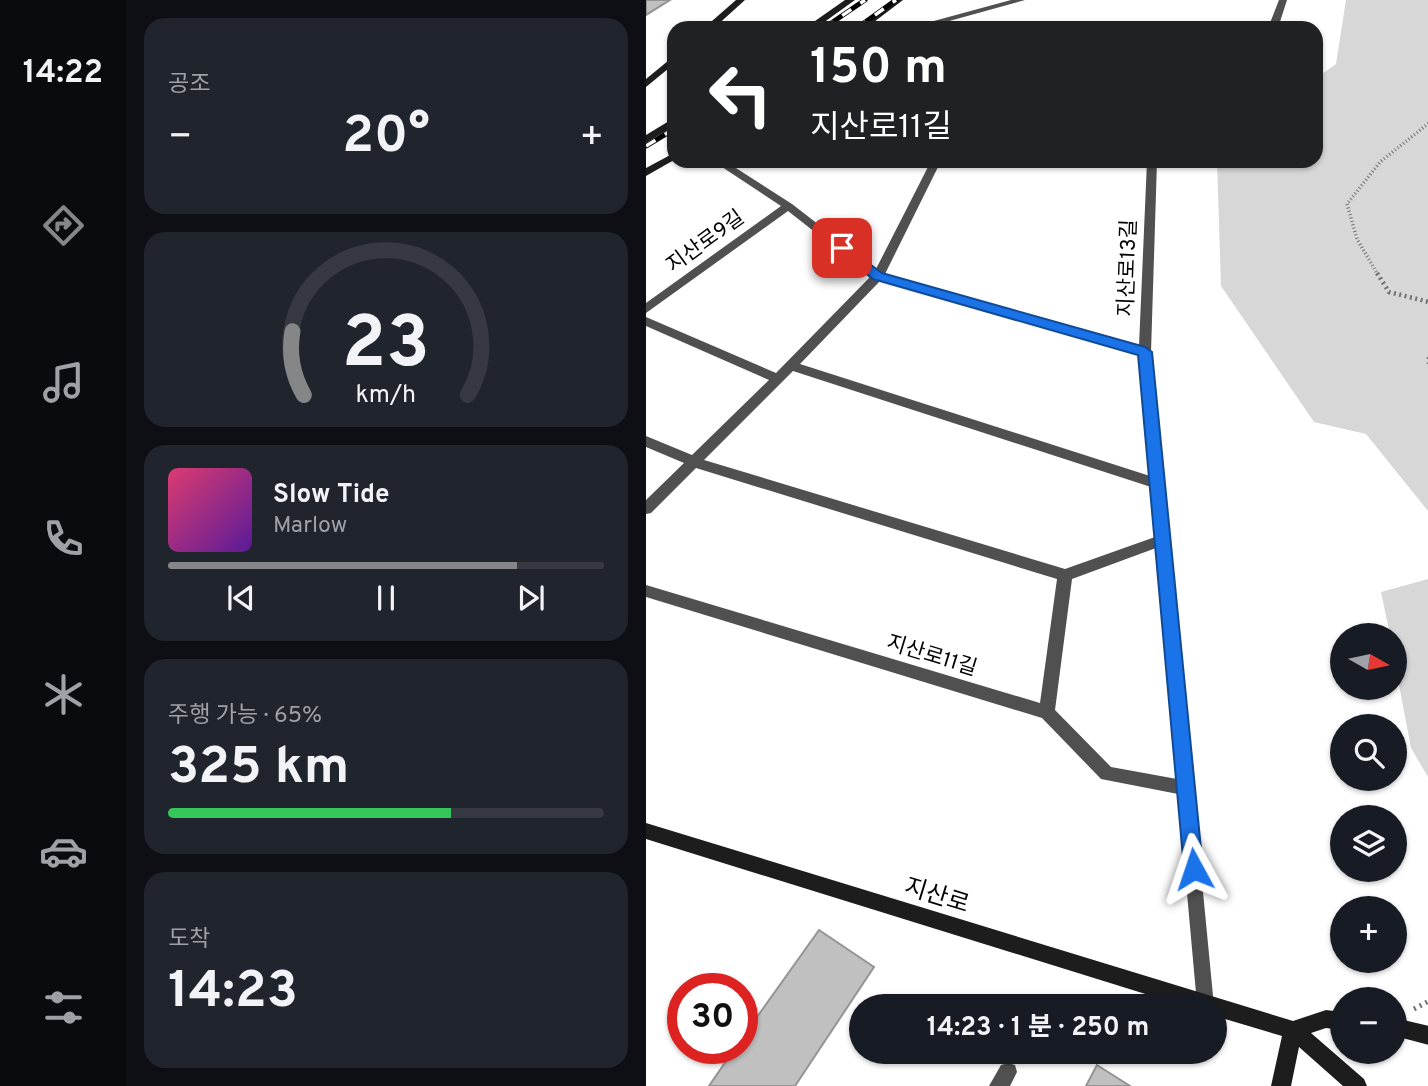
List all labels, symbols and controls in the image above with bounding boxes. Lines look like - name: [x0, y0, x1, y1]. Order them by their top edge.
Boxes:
- text: 150 m: [810, 39, 947, 101]
- icon: left: [695, 49, 786, 140]
- text: 14:22: [23, 54, 103, 94]
- text: 공조: [168, 71, 210, 100]
- text: 20°: [342, 105, 430, 171]
- text: 지산로11길: [810, 109, 952, 149]
- text: −: [168, 114, 193, 163]
- text: +: [579, 114, 604, 163]
- icon: directions: [39, 201, 88, 250]
- street label: 지산로9길: [662, 205, 750, 280]
- pin: [812, 218, 872, 278]
- street label: 지산로13길: [1113, 219, 1144, 317]
- icon: arrive: [823, 229, 861, 267]
- text: 23: [342, 302, 430, 394]
- icon: music: [39, 358, 88, 407]
- text: km/h: [356, 380, 416, 412]
- text: Slow Tide: [273, 479, 390, 512]
- text: Marlow: [273, 512, 347, 541]
- icon: phone: [39, 514, 88, 563]
- icon: previous: [222, 579, 260, 617]
- icon: pause: [367, 579, 405, 617]
- icon: next: [512, 579, 550, 617]
- north arrow: [1330, 623, 1407, 700]
- map controls: [1330, 623, 1407, 1064]
- street label: 지산로11길: [883, 630, 980, 683]
- icon: climate: [39, 670, 88, 719]
- text: 주행 가능 · 65%: [168, 702, 322, 731]
- button: search: [1330, 714, 1407, 791]
- text: 325 km: [168, 736, 349, 802]
- button: layers: [1330, 805, 1407, 882]
- icon: car: [39, 827, 88, 876]
- position arrow: [1157, 832, 1231, 906]
- street label: 지산로: [900, 873, 972, 921]
- button: +: [1330, 896, 1407, 973]
- text: 도착: [168, 926, 210, 955]
- text: 14:23: [168, 960, 298, 1026]
- speed limit sign: 30: [667, 973, 758, 1064]
- icon: filters: [39, 983, 88, 1032]
- button: −: [1330, 987, 1407, 1064]
- text: 14:23 · 1 분 · 250 m: [927, 1012, 1149, 1045]

